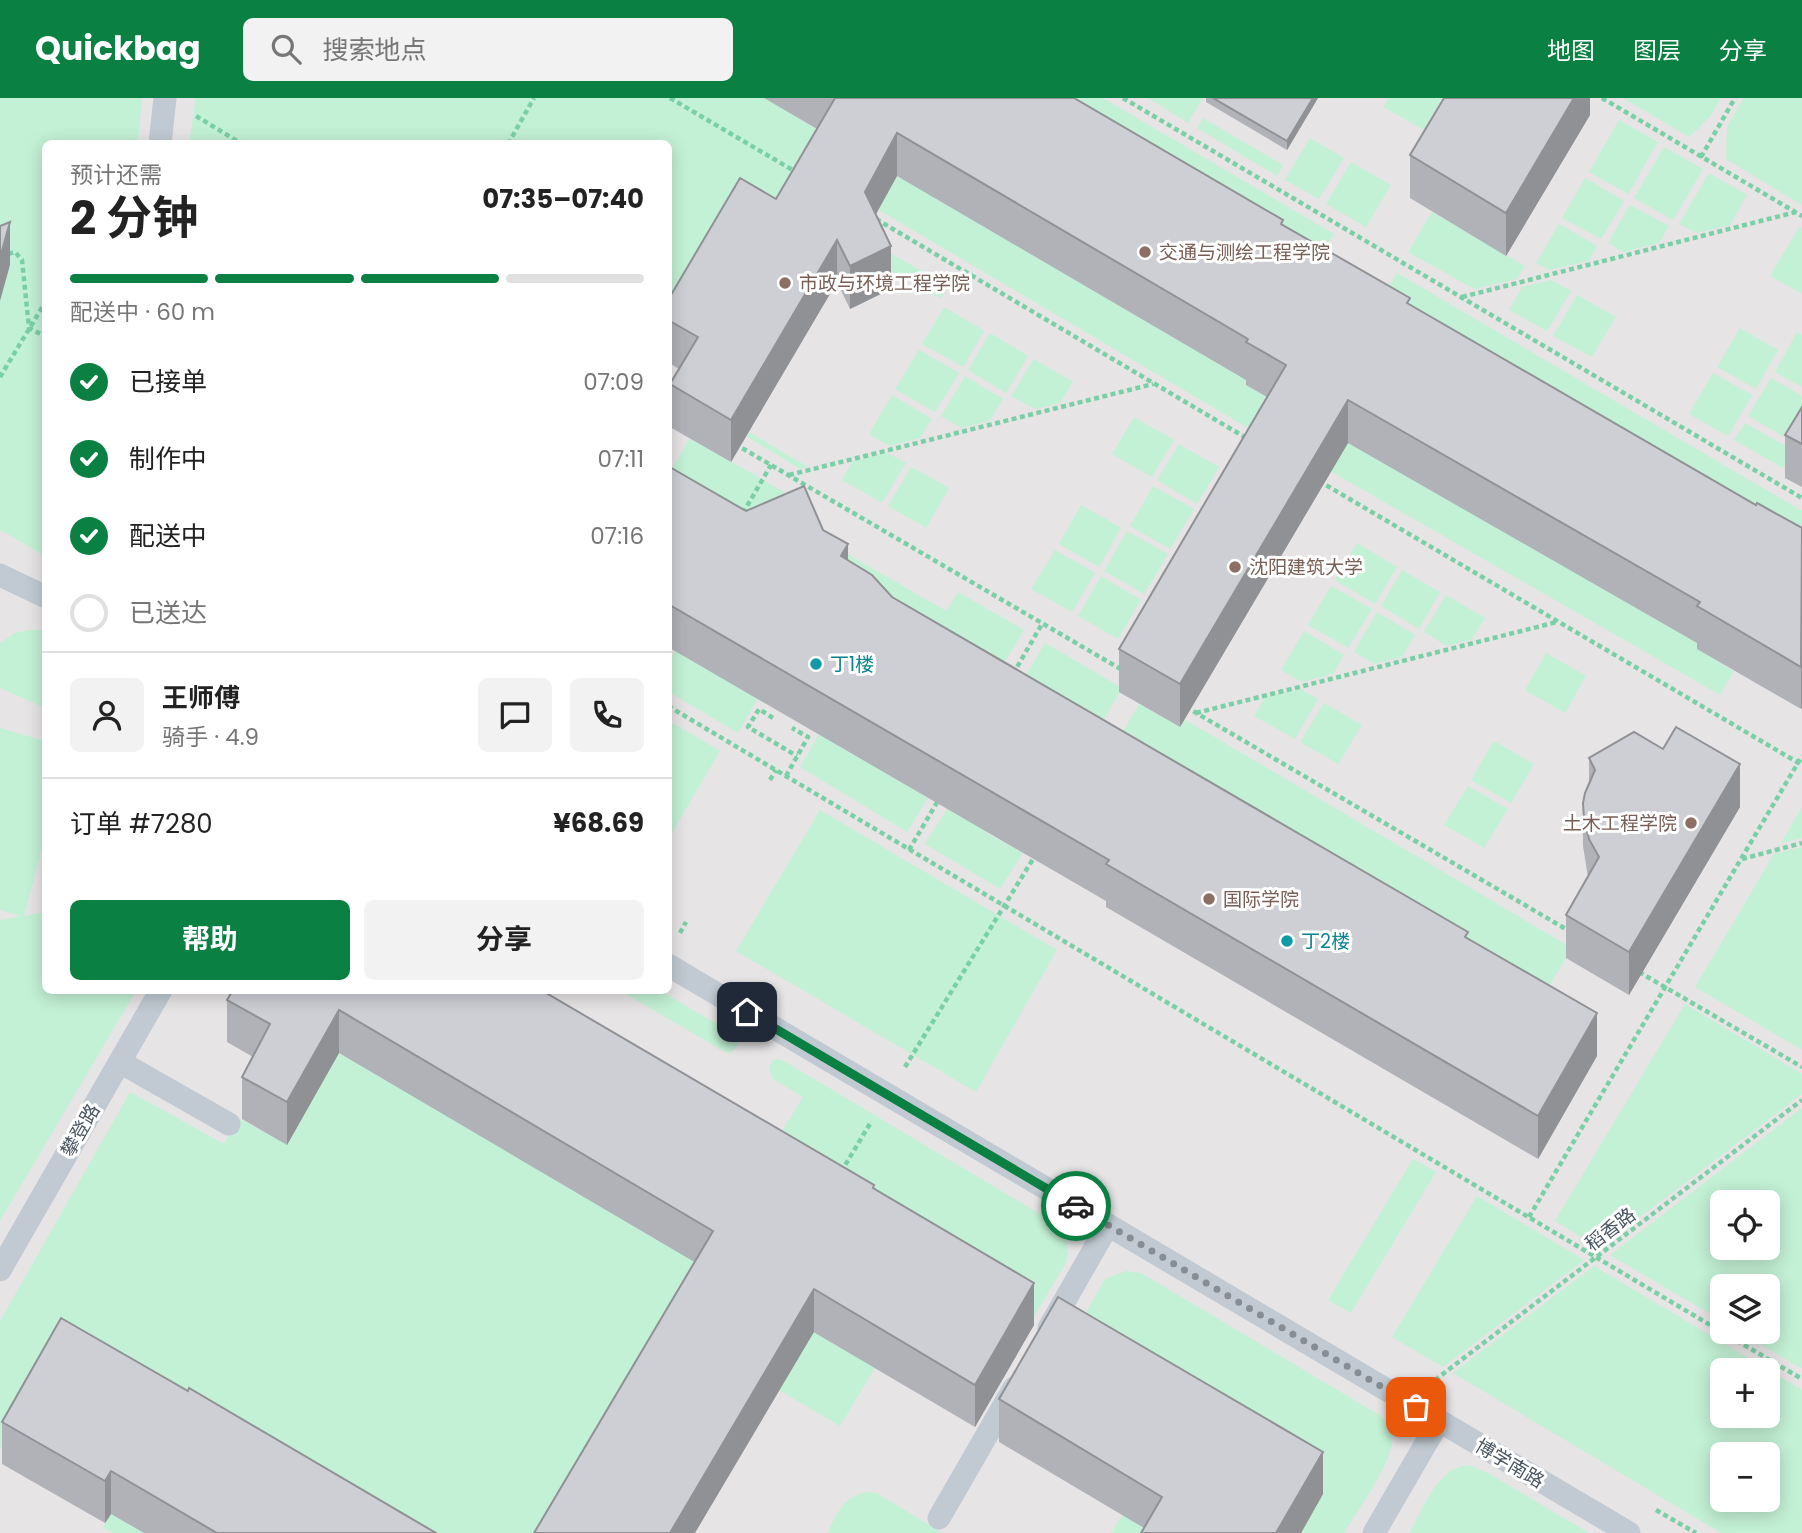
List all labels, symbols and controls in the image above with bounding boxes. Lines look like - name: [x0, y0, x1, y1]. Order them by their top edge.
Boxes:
- search box: [243, 18, 733, 81]
- text: Quickbag: [35, 25, 201, 72]
- icon: search: [267, 30, 305, 68]
- text: 搜索地点: [323, 32, 427, 68]
- text: 地图: [1547, 34, 1595, 67]
- text: 图层: [1633, 34, 1681, 67]
- text: 分享: [1719, 34, 1767, 67]
- text: 预计还需: [70, 159, 162, 191]
- text: 07:35–07:40: [482, 181, 644, 217]
- text: 2 分钟: [70, 186, 198, 250]
- place label: 交通与测绘工程学院: [1159, 239, 1330, 266]
- marker: 交通与测绘工程学院: [1137, 244, 1153, 260]
- place label: 市政与环境工程学院: [799, 270, 970, 297]
- marker: 市政与环境工程学院: [777, 275, 793, 291]
- text: 配送中 · 60 m: [70, 296, 215, 328]
- icon: check: [70, 363, 108, 401]
- text: 已接单: [129, 364, 207, 400]
- text: 07:09: [583, 366, 644, 398]
- icon: check: [70, 440, 108, 478]
- text: 制作中: [129, 441, 207, 477]
- text: 07:11: [597, 443, 644, 475]
- icon: check: [70, 517, 108, 555]
- text: 配送中: [129, 518, 207, 554]
- text: 07:16: [590, 520, 644, 552]
- place label: 沈阳建筑大学: [1249, 554, 1363, 581]
- marker: 沈阳建筑大学: [1227, 559, 1243, 575]
- text: 已送达: [129, 595, 207, 631]
- place label: 丁1楼: [830, 651, 874, 678]
- marker: 丁1楼: [808, 656, 824, 672]
- button: person: [70, 678, 144, 752]
- button: chat: [478, 678, 552, 752]
- button: phone: [570, 678, 644, 752]
- text: 王师傅: [162, 680, 240, 716]
- text: 骑手 · 4.9: [162, 721, 259, 753]
- text: ¥68.69: [553, 805, 644, 841]
- text: 订单 #7280: [70, 806, 213, 842]
- place label: 土木工程学院: [1563, 810, 1677, 837]
- marker: 土木工程学院: [1683, 815, 1699, 831]
- place label: 国际学院: [1223, 886, 1299, 913]
- marker: 国际学院: [1201, 891, 1217, 907]
- button: 帮助: [70, 900, 350, 980]
- button: 分享: [364, 900, 644, 980]
- place label: 丁2楼: [1301, 928, 1350, 955]
- marker: 丁2楼: [1279, 933, 1295, 949]
- pin: [717, 982, 777, 1042]
- icon: home: [728, 993, 766, 1031]
- street label: 攀登路: [54, 1099, 106, 1162]
- courier: [1041, 1171, 1111, 1241]
- icon: car: [1057, 1187, 1095, 1225]
- map controls: [1710, 1190, 1780, 1512]
- button: locate: [1710, 1190, 1780, 1260]
- street label: 稻香路: [1579, 1201, 1641, 1257]
- button: layers: [1710, 1274, 1780, 1344]
- button: +: [1710, 1358, 1780, 1428]
- pin: [1386, 1377, 1446, 1437]
- icon: bag: [1397, 1388, 1435, 1426]
- street label: 博学南路: [1470, 1432, 1549, 1495]
- button: −: [1710, 1442, 1780, 1512]

